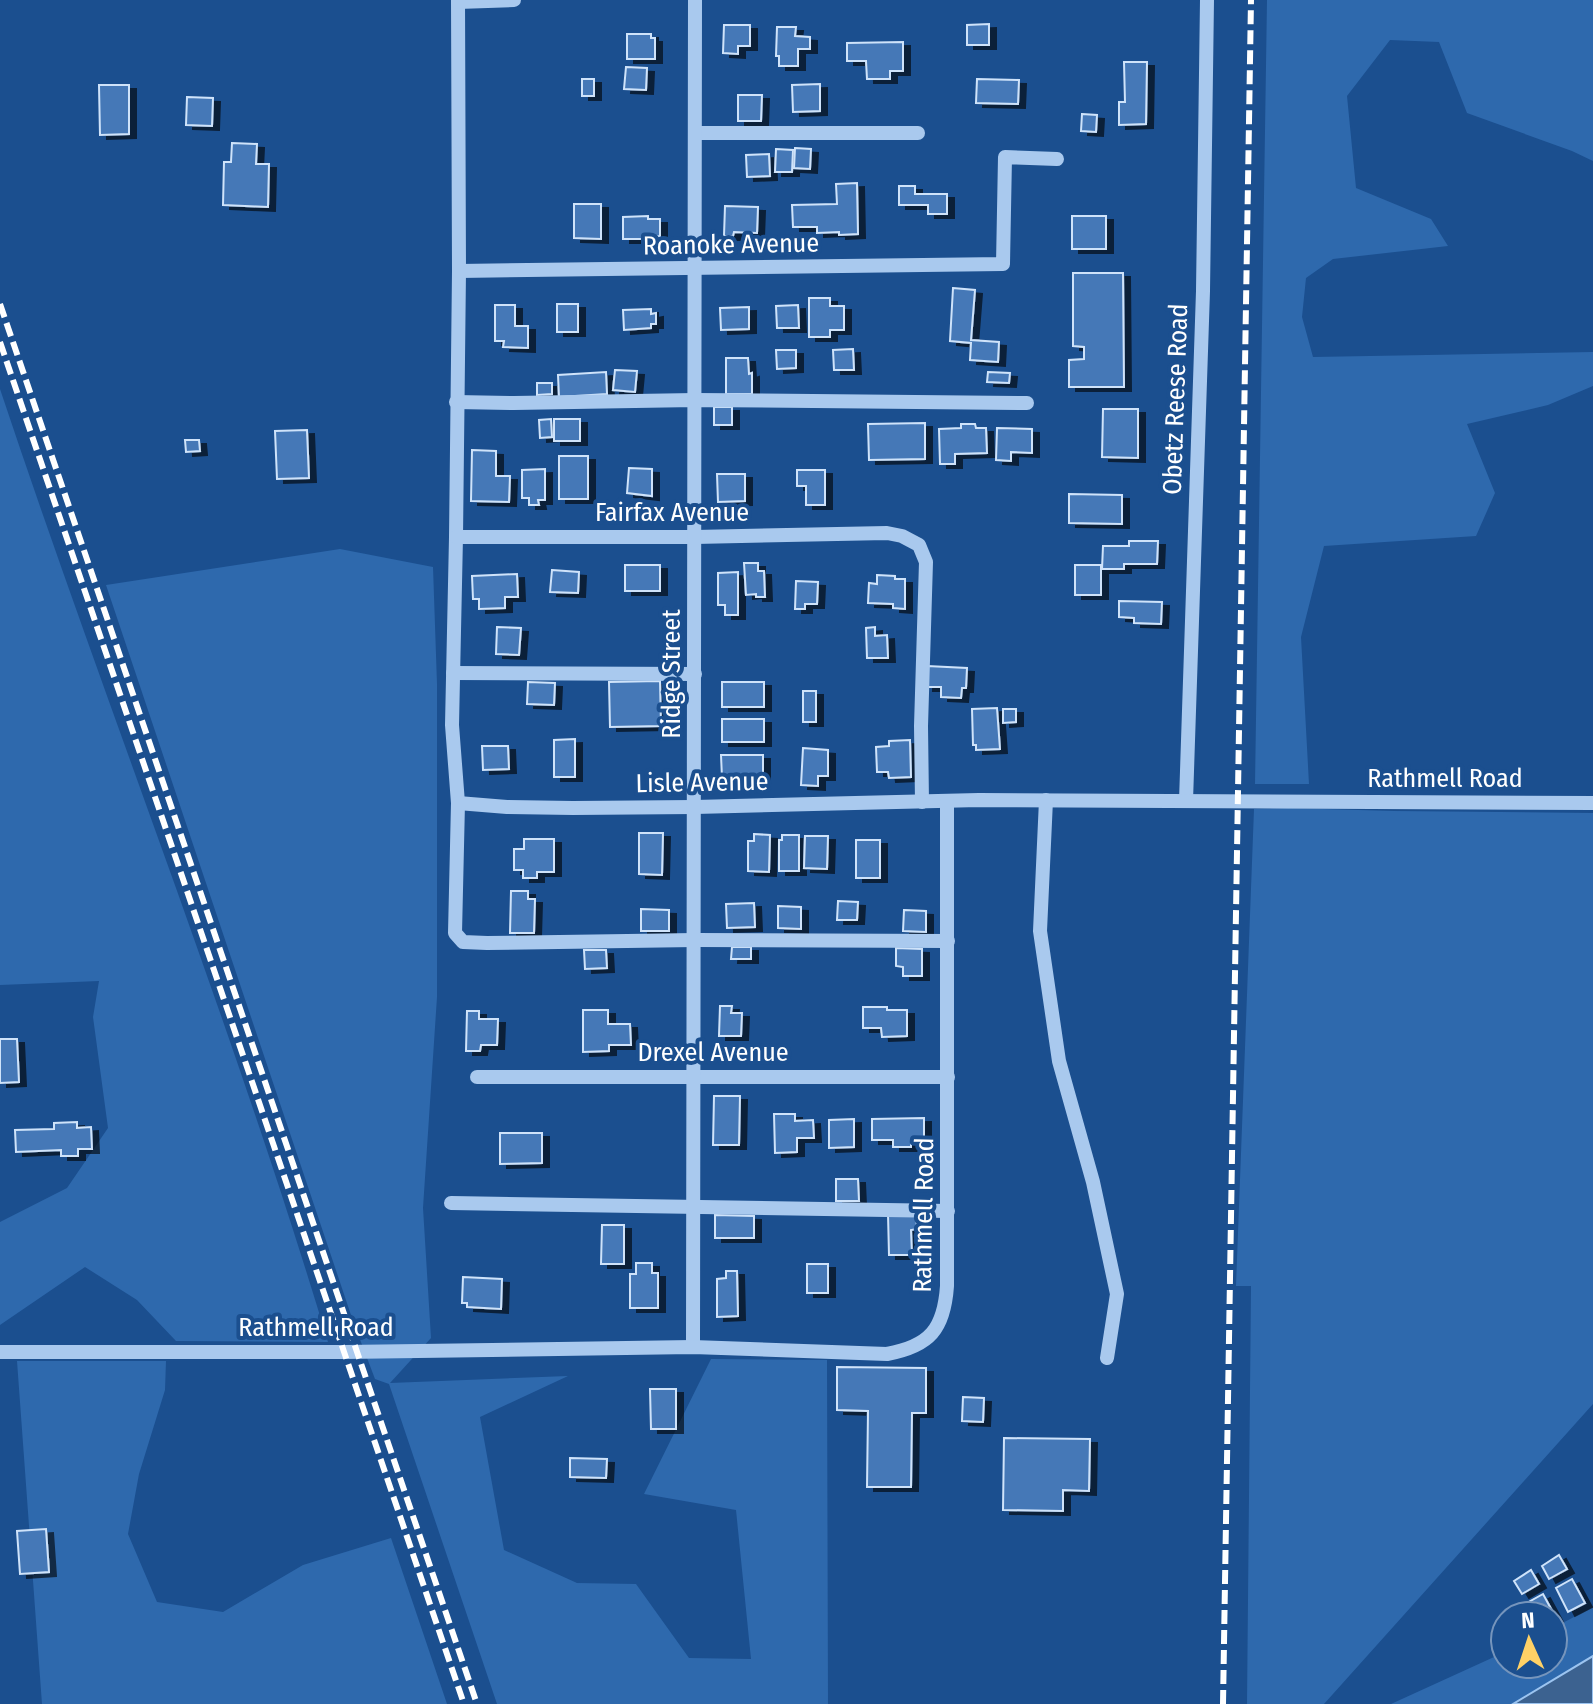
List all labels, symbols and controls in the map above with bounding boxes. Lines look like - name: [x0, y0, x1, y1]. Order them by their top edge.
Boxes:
- street label: Roanoke Avenue: [643, 227, 819, 262]
- street label: Obetz Reese Road: [1157, 303, 1194, 495]
- street label: Fairfax Avenue: [595, 497, 749, 528]
- street label: Ridge Street: [656, 609, 687, 739]
- street label: Rathmell Road: [1367, 763, 1523, 794]
- street label: Lisle Avenue: [635, 766, 769, 799]
- street label: Drexel Avenue: [637, 1037, 789, 1068]
- street label: Rathmell Road: [907, 1137, 940, 1293]
- street label: Rathmell Road: [238, 1312, 394, 1343]
- north arrow: [1489, 1600, 1569, 1680]
- text: N: [1521, 1607, 1535, 1634]

